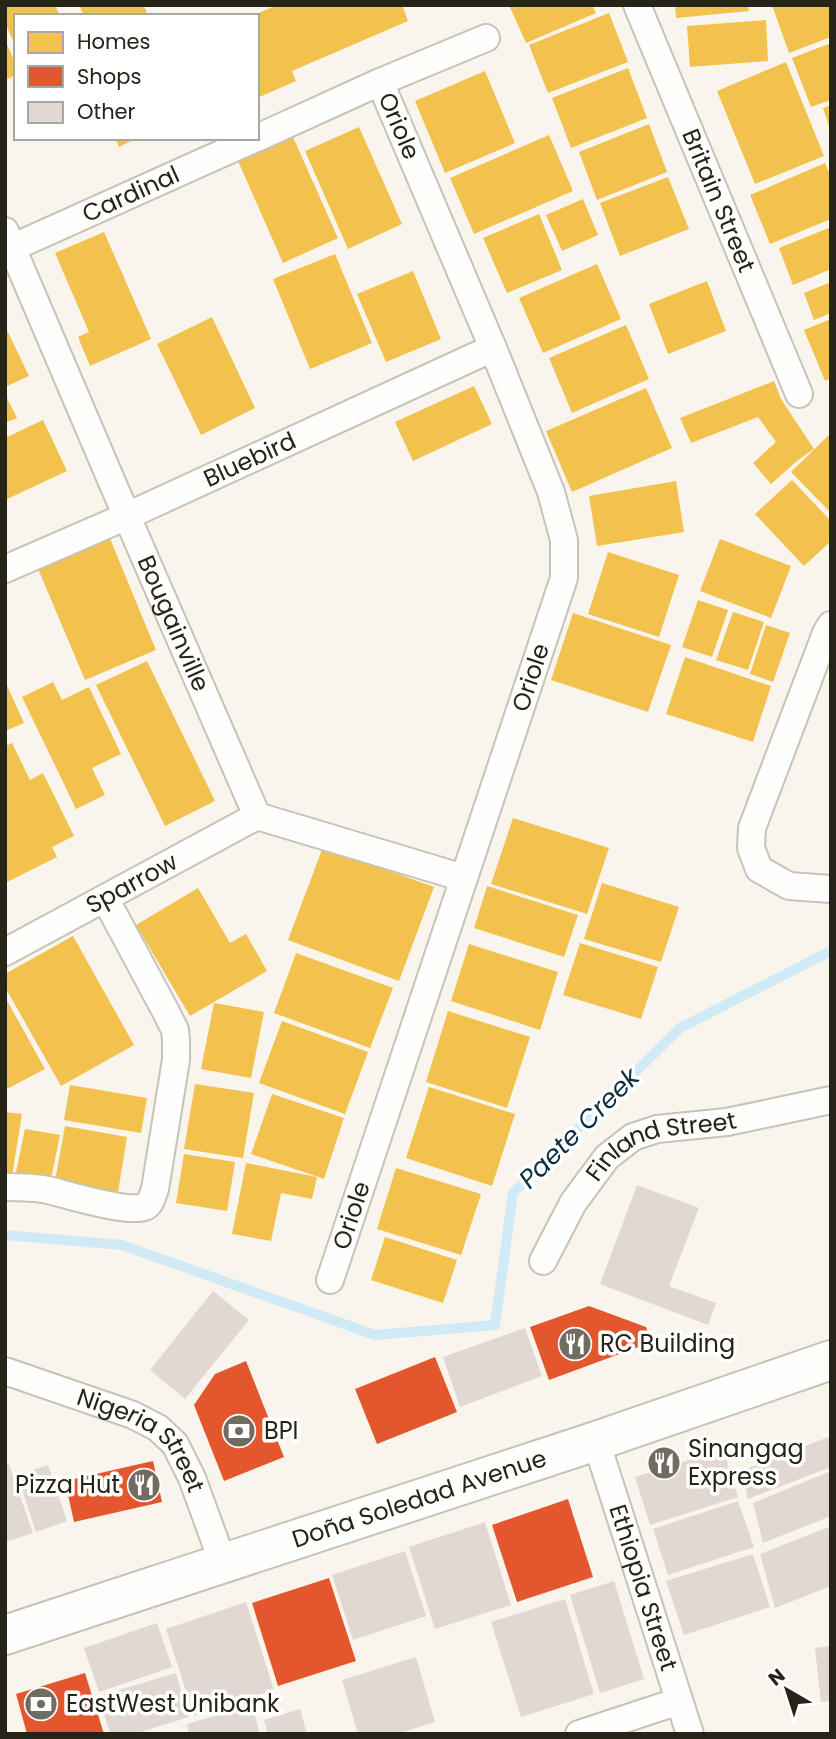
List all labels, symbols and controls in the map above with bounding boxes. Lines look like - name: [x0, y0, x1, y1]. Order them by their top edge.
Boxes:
- legend: [14, 14, 259, 140]
- text: Homes: [77, 27, 151, 56]
- text: Shops: [77, 62, 141, 91]
- street label: Oriole: [371, 87, 428, 164]
- text: Other: [77, 97, 136, 126]
- street label: Britain Street: [674, 124, 764, 277]
- street label: Cardinal: [77, 158, 185, 230]
- street label: Bluebird: [198, 424, 301, 495]
- street label: Bougainville: [130, 550, 218, 696]
- street label: Oriole: [504, 639, 557, 716]
- street label: Sparrow: [80, 845, 183, 921]
- water label: Paete Creek: [511, 1058, 649, 1196]
- street label: Finland Street: [578, 1104, 739, 1188]
- street label: Oriole: [324, 1177, 378, 1254]
- restaurant icon: RC Building: [556, 1325, 594, 1363]
- place label: RC Building: [600, 1327, 735, 1360]
- street label: Nigeria Street: [73, 1380, 213, 1497]
- bank icon: BPI: [220, 1412, 258, 1450]
- place label: BPI: [264, 1414, 299, 1447]
- place label: Sinangag Express: [688, 1432, 804, 1493]
- street label: Doña Soledad Avenue: [288, 1441, 551, 1556]
- restaurant icon: Sinangag Express: [645, 1444, 683, 1482]
- restaurant icon: Pizza Hut: [125, 1466, 163, 1504]
- place label: Pizza Hut: [15, 1468, 120, 1501]
- street label: Ethiopia Street: [601, 1500, 686, 1675]
- north arrow: [752, 1655, 822, 1725]
- text: N: [763, 1662, 791, 1692]
- bank icon: EastWest Unibank: [22, 1685, 60, 1723]
- place label: EastWest Unibank: [66, 1687, 280, 1720]

